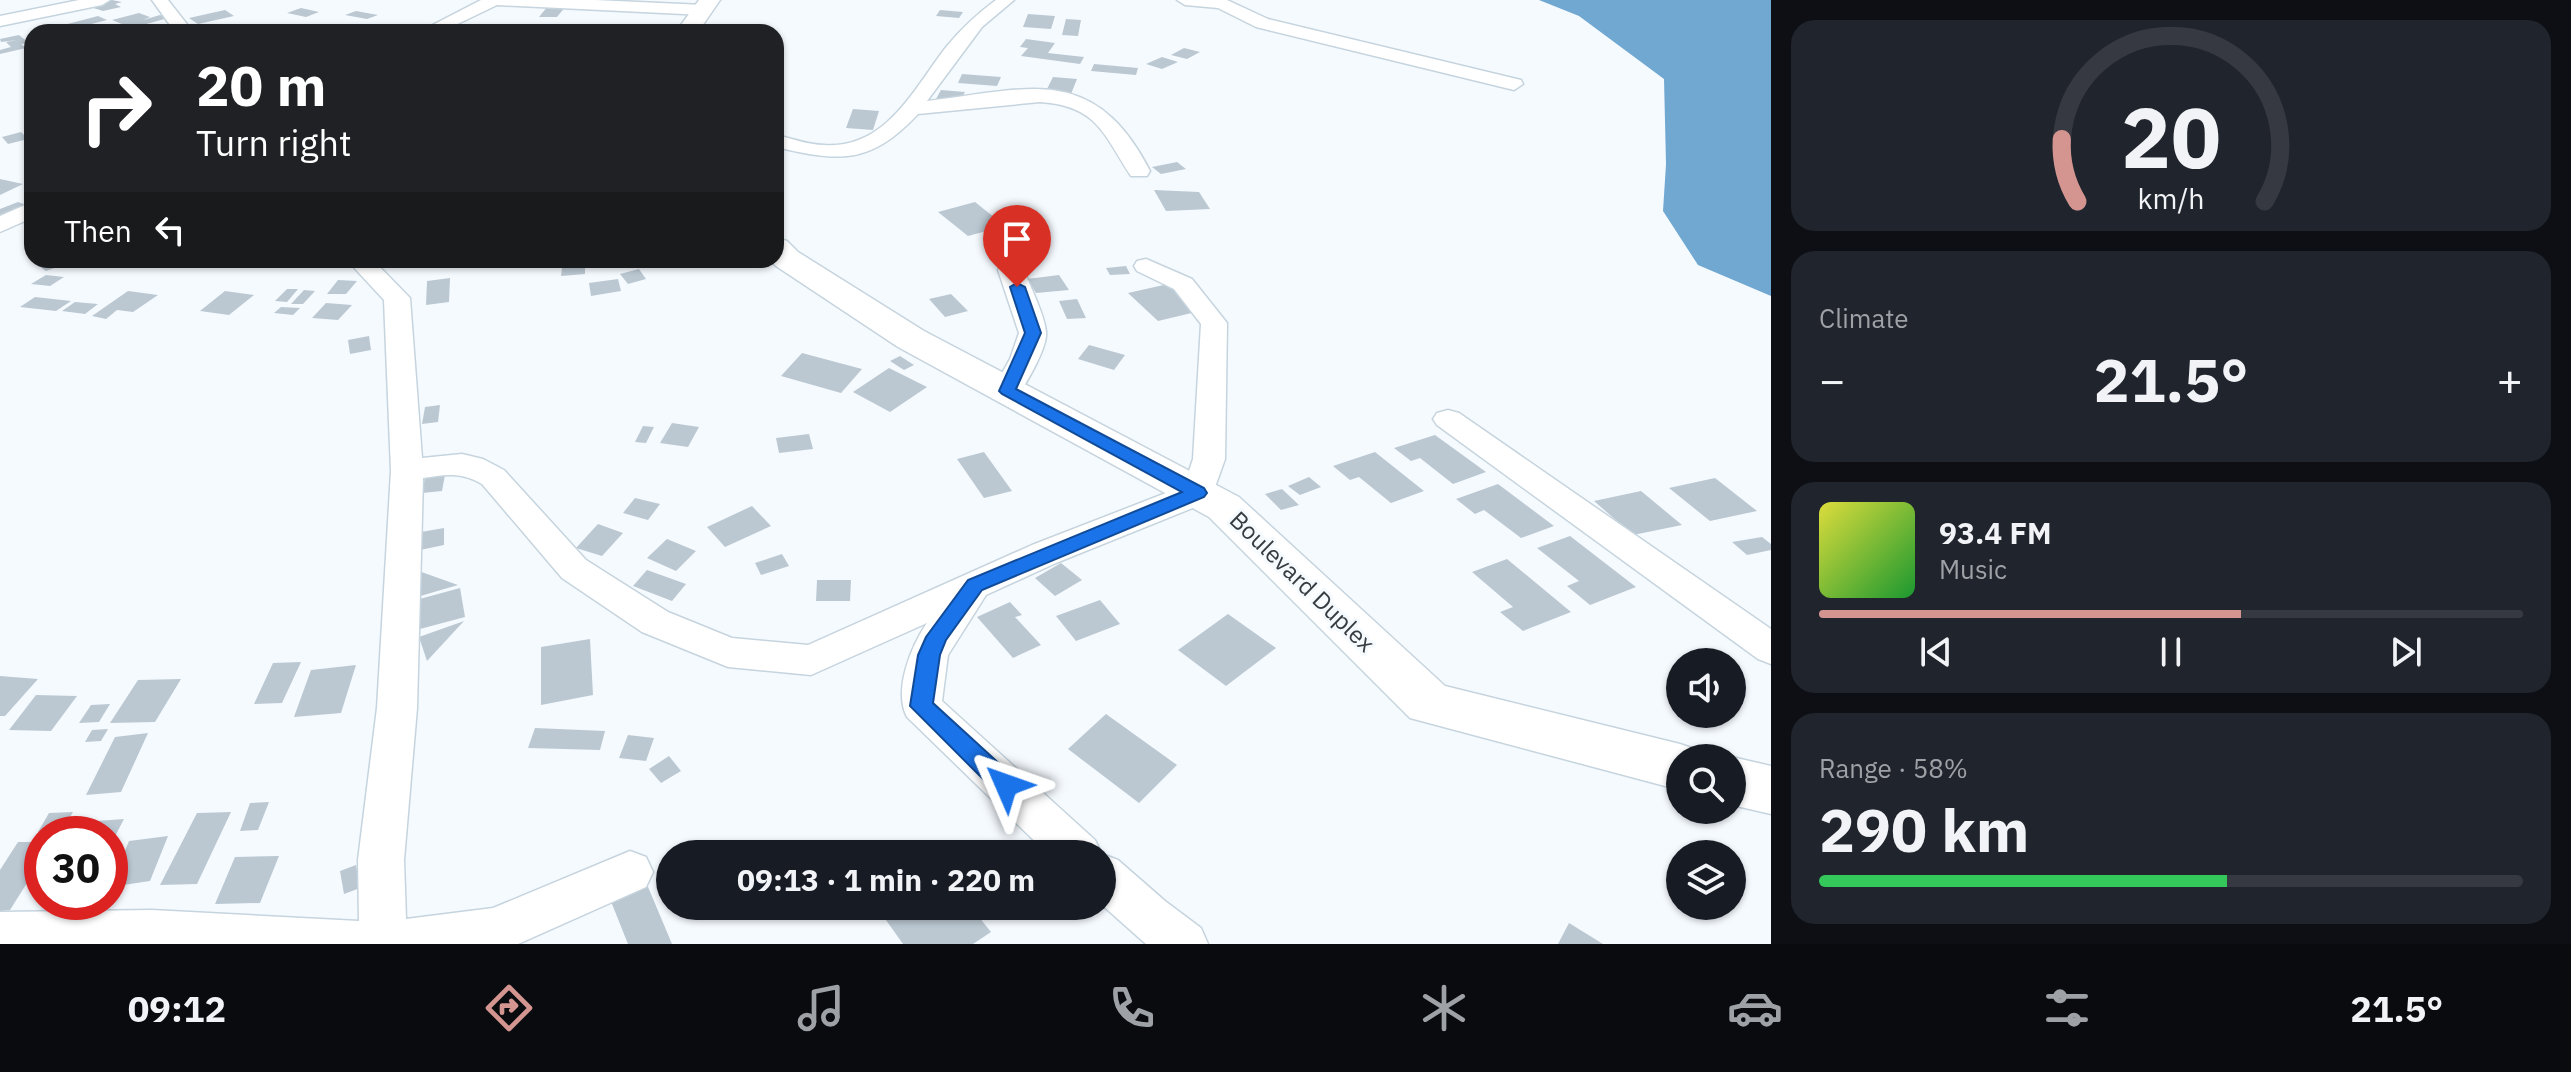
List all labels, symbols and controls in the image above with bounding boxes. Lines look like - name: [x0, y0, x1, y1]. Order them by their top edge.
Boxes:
- text: 20 m: [196, 49, 326, 121]
- icon: right: [64, 56, 168, 160]
- text: 20: [2121, 82, 2221, 190]
- text: Turn right: [196, 119, 352, 166]
- text: km/h: [2137, 180, 2205, 217]
- pin: [983, 205, 1051, 287]
- icon: left: [148, 208, 192, 252]
- text: Then: [64, 211, 132, 250]
- icon: arrive: [995, 217, 1039, 261]
- text: Climate: [1819, 301, 1909, 335]
- text: 21.5°: [2094, 340, 2248, 419]
- text: −: [1819, 351, 1845, 408]
- text: +: [2497, 351, 2523, 408]
- street label: Boulevard Duplex: [1223, 504, 1382, 659]
- text: 93.4 FM: [1939, 513, 2052, 552]
- text: Music: [1939, 552, 2007, 586]
- icon: previous: [1914, 630, 1958, 674]
- icon: pause: [2149, 630, 2193, 674]
- icon: next: [2384, 630, 2428, 674]
- map controls: [1666, 648, 1746, 920]
- button: sound: [1666, 648, 1746, 728]
- position arrow: [964, 743, 1048, 827]
- button: search: [1666, 744, 1746, 824]
- text: Range · 58%: [1819, 751, 1968, 785]
- text: 290 km: [1819, 790, 2029, 869]
- speed limit sign: 30: [24, 816, 128, 920]
- button: layers: [1666, 840, 1746, 920]
- text: 09:13 · 1 min · 220 m: [737, 860, 1035, 899]
- icon: directions: [481, 980, 537, 1036]
- icon: music: [793, 980, 849, 1036]
- icon: phone: [1104, 980, 1160, 1036]
- icon: climate: [1416, 980, 1472, 1036]
- icon: car: [1727, 980, 1783, 1036]
- icon: filters: [2039, 980, 2095, 1036]
- text: 09:12: [128, 985, 226, 1032]
- text: 21.5°: [2350, 985, 2443, 1032]

